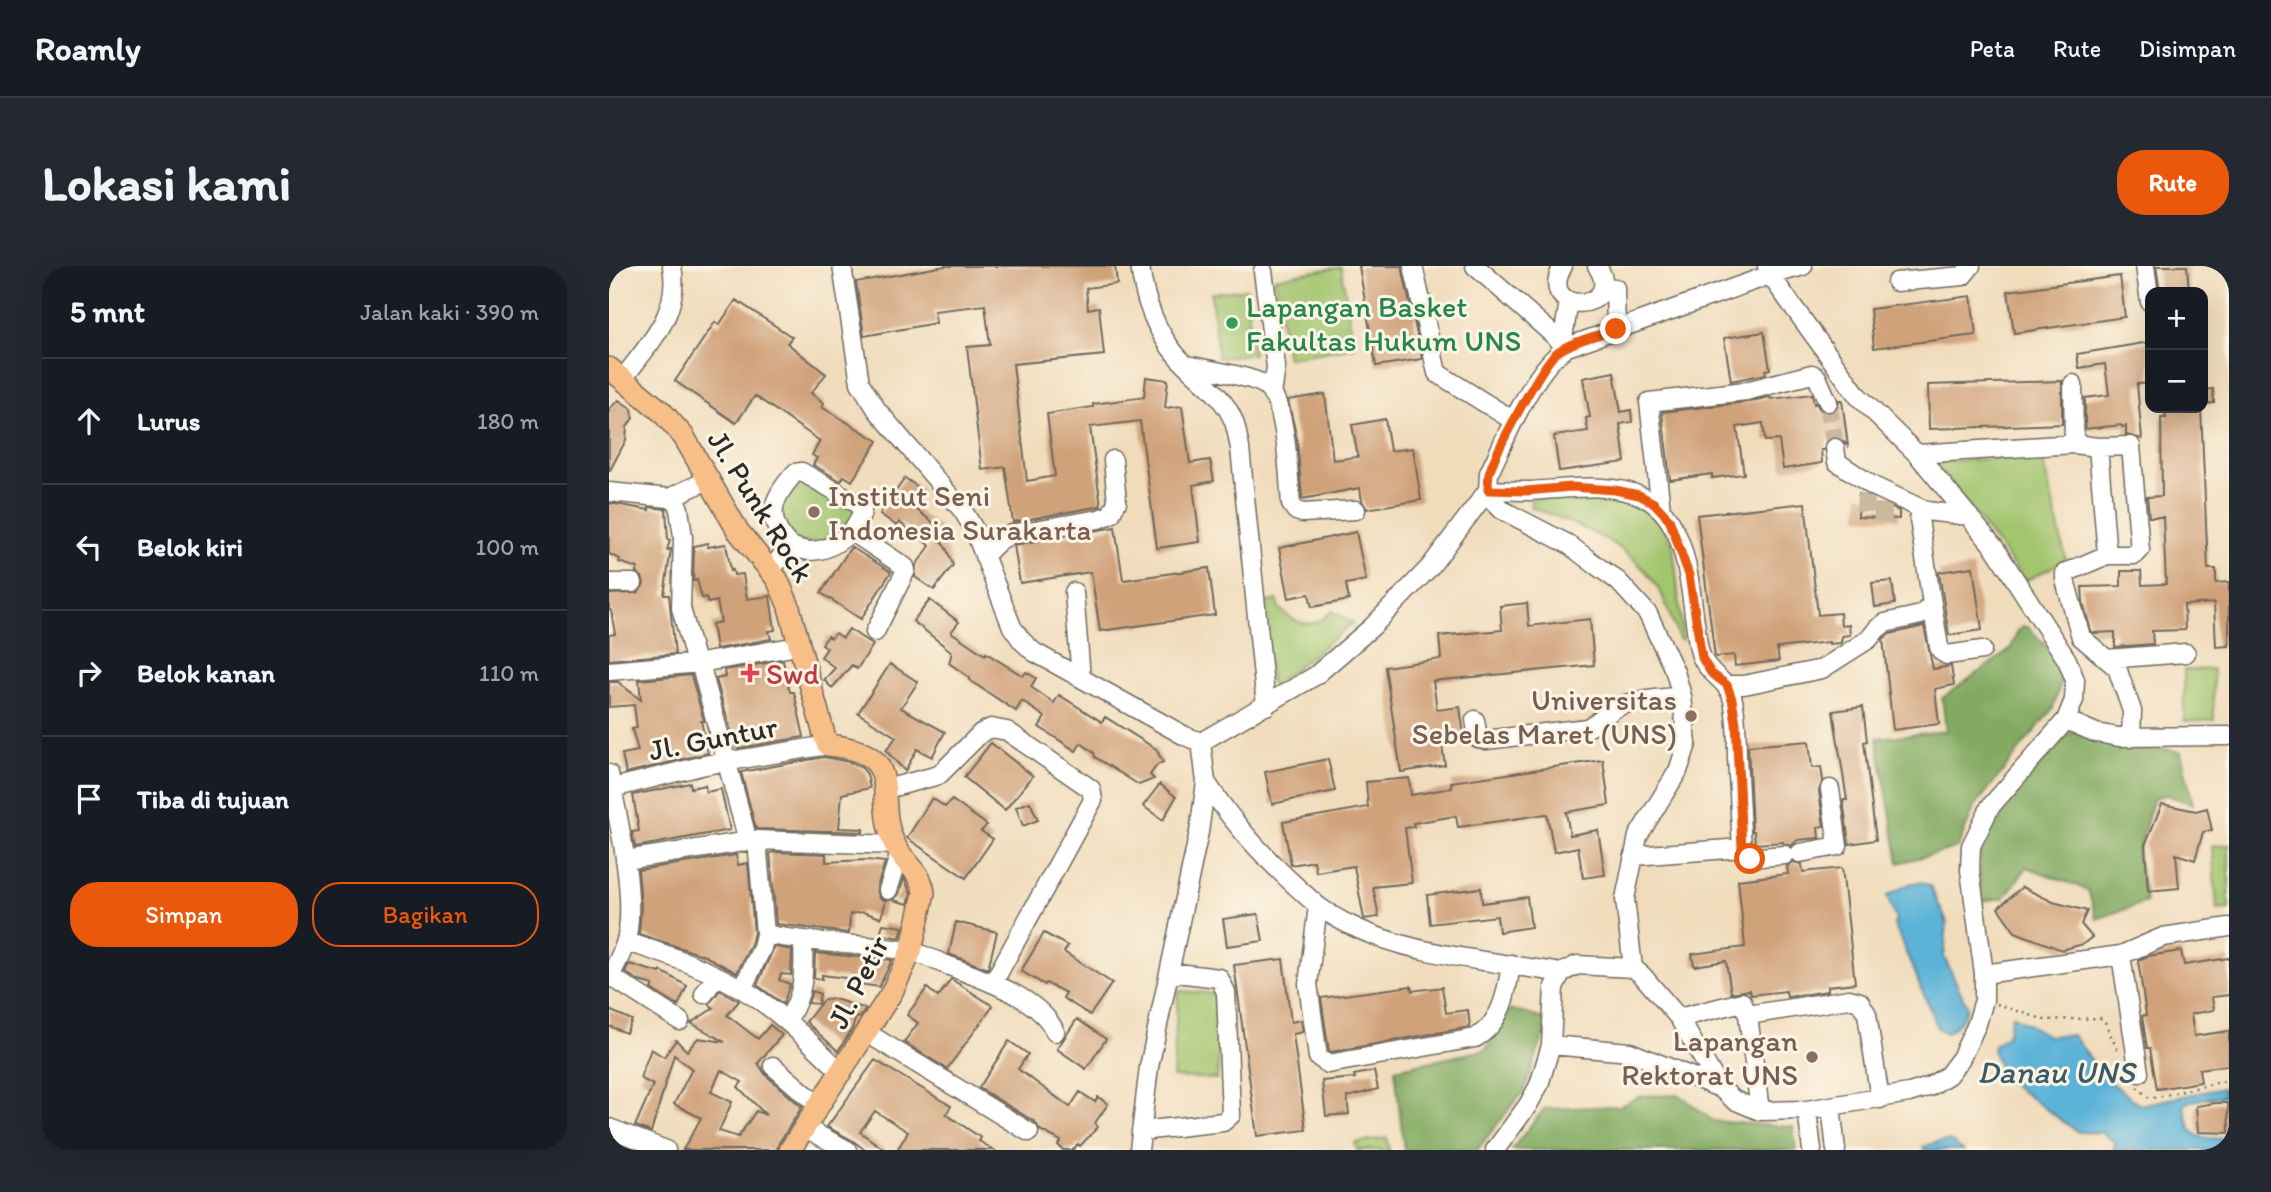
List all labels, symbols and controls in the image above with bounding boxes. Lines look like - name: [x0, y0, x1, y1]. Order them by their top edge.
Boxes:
- text: Roamly: [35, 29, 141, 68]
- text: Peta: [1970, 34, 2015, 63]
- text: Rute: [2053, 34, 2101, 63]
- text: Disimpan: [2139, 34, 2236, 63]
- button: Rute: [2117, 150, 2229, 215]
- text: Lokasi kami: [42, 153, 291, 212]
- map controls: [2145, 287, 2208, 413]
- button: +: [2145, 287, 2208, 350]
- place label: Lapangan Basket Fakultas Hukum UNS: [1246, 288, 1521, 359]
- text: 5 mnt: [70, 293, 145, 330]
- text: Jalan kaki · 390 m: [360, 298, 539, 326]
- route end: [1600, 313, 1631, 344]
- marker: Lapangan Basket Fakultas Hukum UNS: [1224, 315, 1240, 331]
- button: −: [2145, 350, 2208, 413]
- icon: ahead: [70, 402, 108, 440]
- text: Lurus: [137, 405, 200, 437]
- text: 180 m: [477, 407, 539, 435]
- street label: Jl. Punk Rock: [700, 423, 822, 589]
- place label: Institut Seni Indonesia Surakarta: [828, 477, 1092, 548]
- marker: Institut Seni Indonesia Surakarta: [806, 504, 822, 520]
- icon: left: [70, 528, 108, 566]
- text: Belok kiri: [137, 531, 243, 563]
- text: 100 m: [475, 533, 539, 561]
- icon: right: [70, 654, 108, 692]
- place label: Swd: [766, 655, 819, 692]
- text: Belok kanan: [137, 657, 275, 689]
- text: 110 m: [479, 659, 539, 687]
- marker: Swd: [740, 663, 760, 683]
- place label: Universitas Sebelas Maret (UNS): [1412, 681, 1677, 752]
- street label: Jl. Guntur: [646, 707, 781, 769]
- marker: Universitas Sebelas Maret (UNS): [1683, 708, 1699, 724]
- icon: arrive: [70, 780, 108, 818]
- text: Tiba di tujuan: [137, 783, 289, 815]
- route start: [1734, 843, 1765, 874]
- button: Simpan: [70, 882, 298, 947]
- button: Bagikan: [312, 882, 539, 947]
- street label: Jl. Petir: [819, 929, 897, 1035]
- place label: Lapangan Rektorat UNS: [1621, 1022, 1798, 1093]
- marker: Lapangan Rektorat UNS: [1804, 1049, 1820, 1065]
- water label: Danau UNS: [1977, 1053, 2138, 1091]

